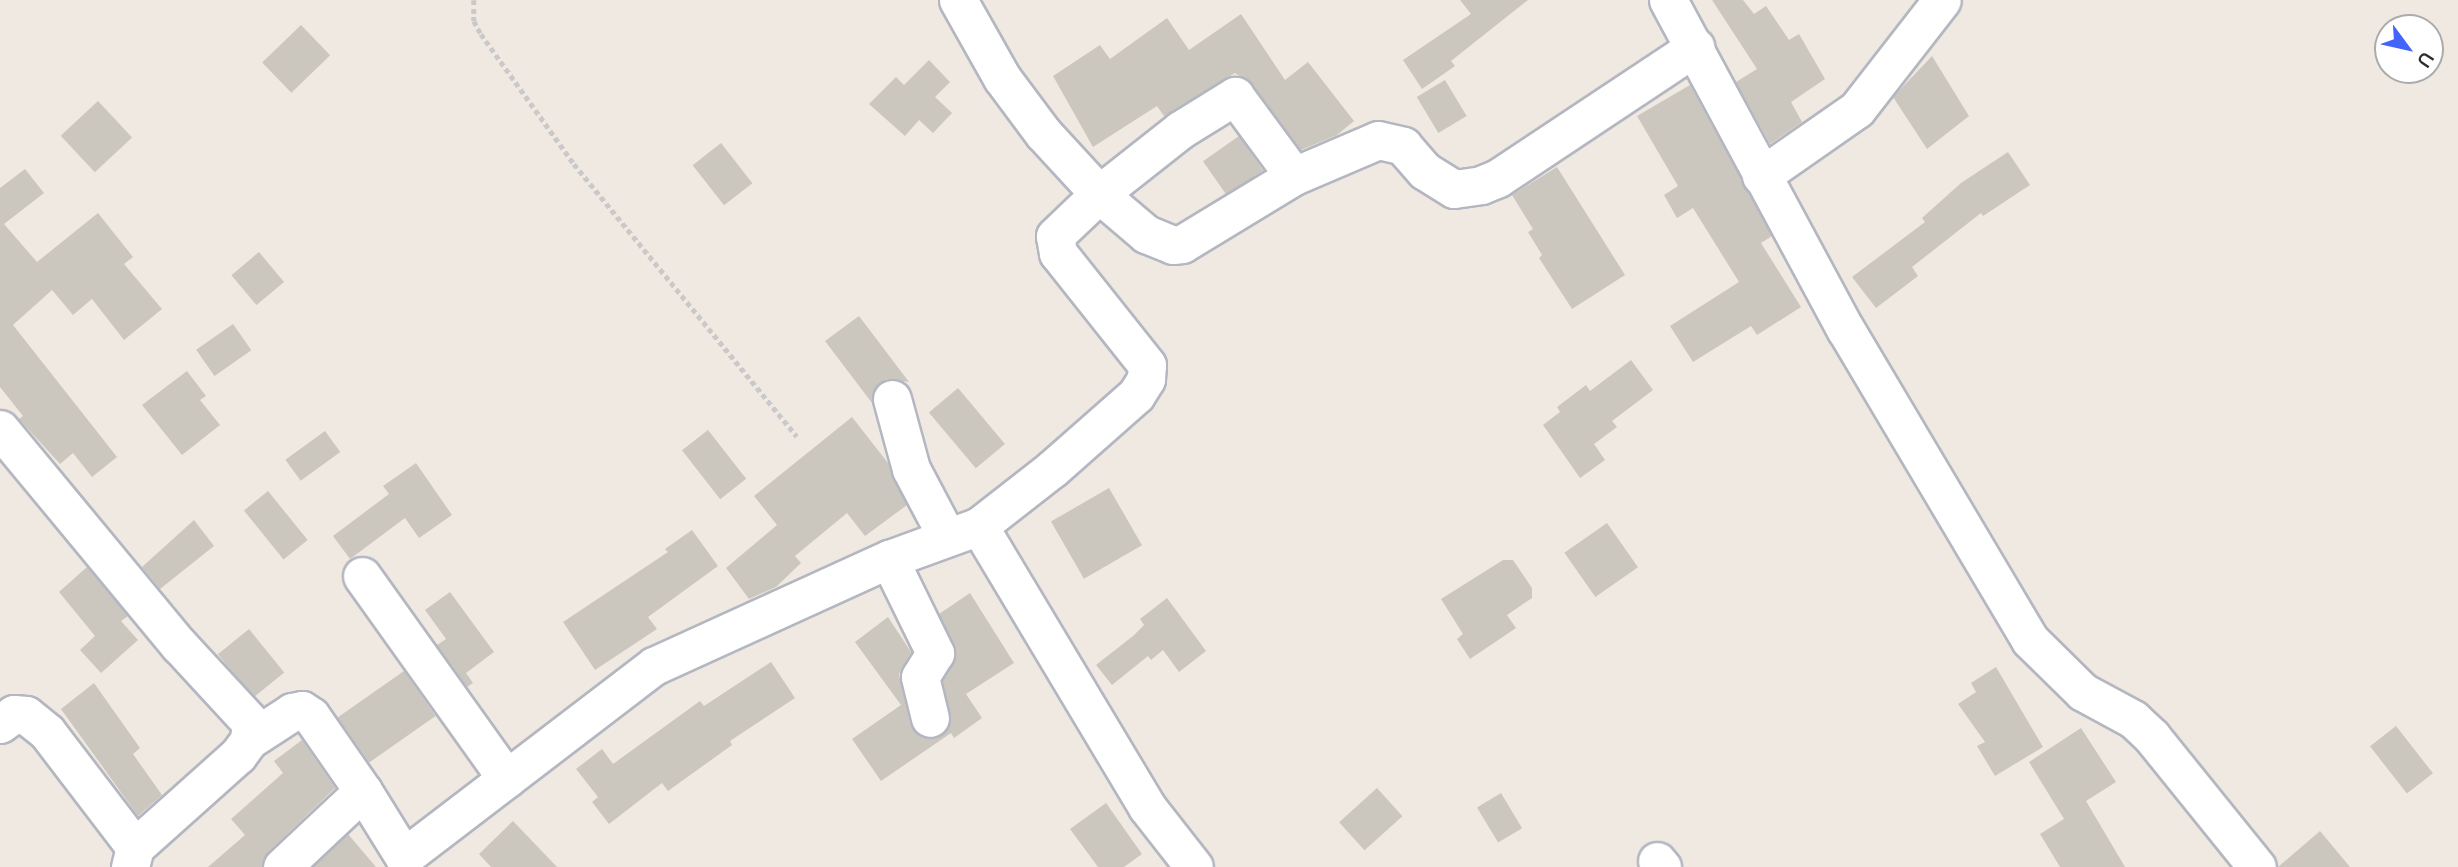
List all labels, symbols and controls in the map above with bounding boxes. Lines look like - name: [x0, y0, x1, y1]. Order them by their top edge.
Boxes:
- north arrow: [2374, 14, 2444, 84]
- text: U: [2410, 46, 2440, 72]

